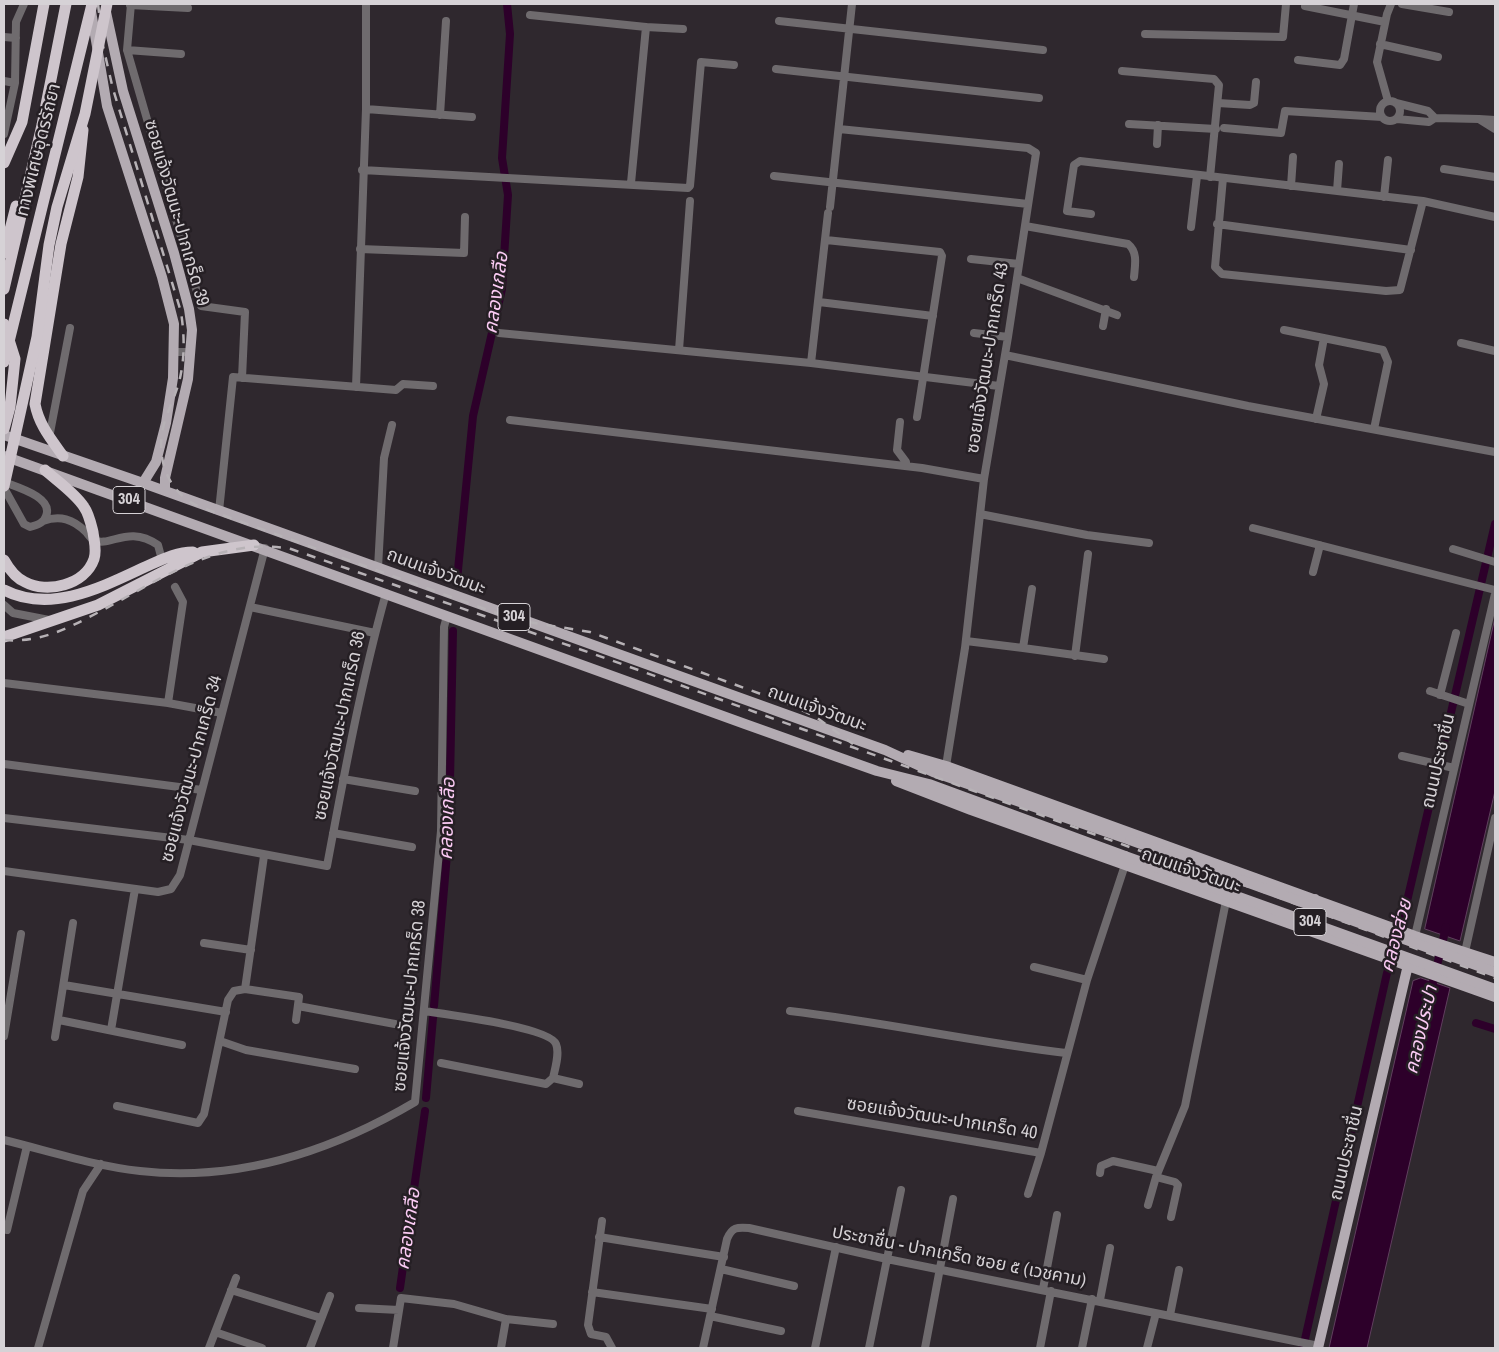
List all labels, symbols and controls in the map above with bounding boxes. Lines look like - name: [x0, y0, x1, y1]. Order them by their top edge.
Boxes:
- street label: ทางพิเศษอุดรรัถยา: [12, 81, 66, 219]
- street label: ซอยแจ้งวัฒนะ-ปากเกร็ด 39: [139, 117, 213, 309]
- water label: คลองเกลือ: [480, 251, 514, 335]
- street label: ซอยแจ้งวัฒนะ-ปากเกร็ด 43: [962, 261, 1014, 455]
- road number: 304: [113, 486, 145, 514]
- street label: ถนนแจ้งวัฒนะ: [383, 544, 489, 600]
- road number: 304: [498, 604, 530, 630]
- street label: ซอยแจ้งวัฒนะ-ปากเกร็ด 36: [309, 630, 371, 822]
- street label: ซอยแจ้งวัฒนะ-ปากเกร็ด 34: [157, 673, 227, 865]
- street label: ถนนแจ้งวัฒนะ: [764, 681, 870, 737]
- street label: ถนนประชาชื่น: [1418, 711, 1460, 811]
- water label: คลองเกลือ: [435, 777, 461, 861]
- street label: ถนนแจ้งวัฒนะ: [1138, 844, 1244, 898]
- water label: คลองส่วย: [1376, 897, 1418, 975]
- street label: ซอยแจ้งวัฒนะ-ปากเกร็ด 38: [389, 899, 431, 1093]
- road number: 304: [1294, 909, 1326, 936]
- water label: คลองประปา: [1401, 984, 1443, 1076]
- street label: ซอยแจ้งวัฒนะ-ปากเกร็ด 40: [845, 1093, 1039, 1145]
- street label: ถนนประชาชื่น: [1326, 1103, 1368, 1203]
- water label: คลองเกลือ: [392, 1187, 426, 1271]
- street label: ประชาชื่น - ปากเกร็ด ซอย ๕ (เวชคาม): [830, 1222, 1088, 1292]

